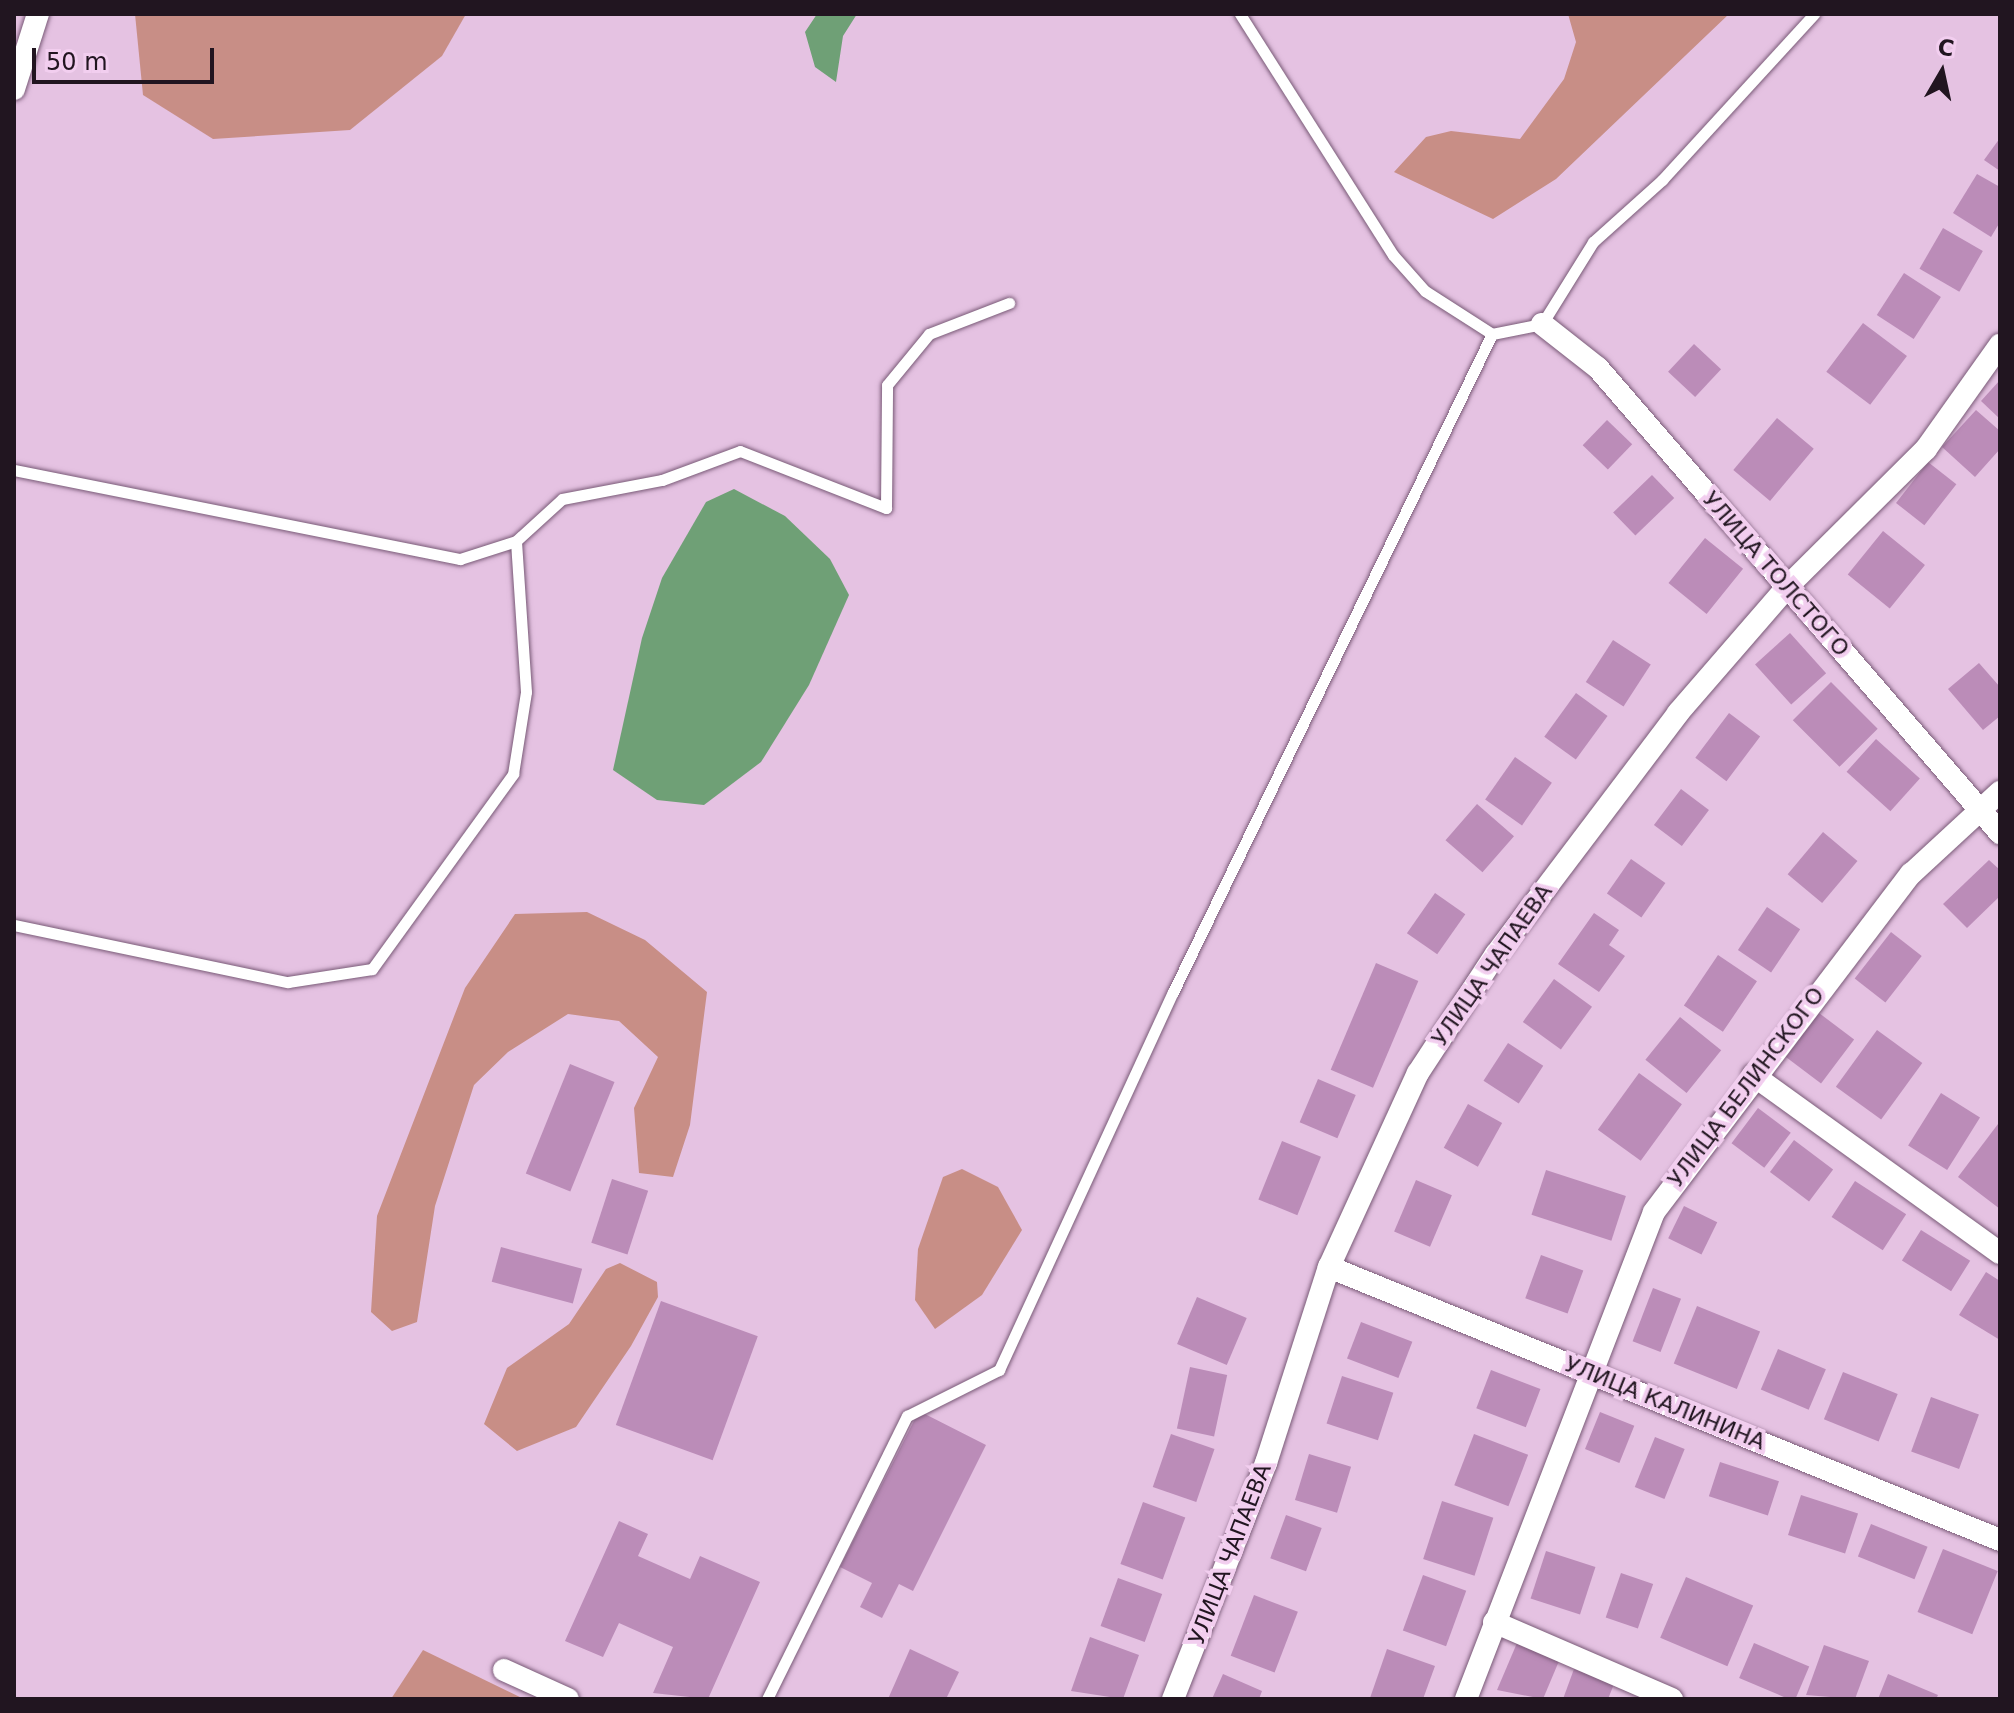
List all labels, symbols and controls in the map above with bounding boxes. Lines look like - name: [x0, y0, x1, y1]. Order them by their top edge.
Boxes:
- scale bar: [36, 32, 218, 82]
- north arrow: [1902, 32, 1982, 112]
- text: С: [1936, 34, 1956, 61]
- text: 50 m: [46, 48, 108, 76]
- street label: УЛИЦА ТОЛСТОГО: [1697, 486, 1855, 662]
- street label: УЛИЦА ЧАПАЕВА: [1426, 879, 1558, 1051]
- street label: УЛИЦА БЕЛИНСКОГО: [1662, 982, 1830, 1192]
- street label: УЛИЦА КАЛИНИНА: [1561, 1351, 1769, 1455]
- street label: УЛИЦА ЧАПАЕВА: [1183, 1460, 1277, 1648]

